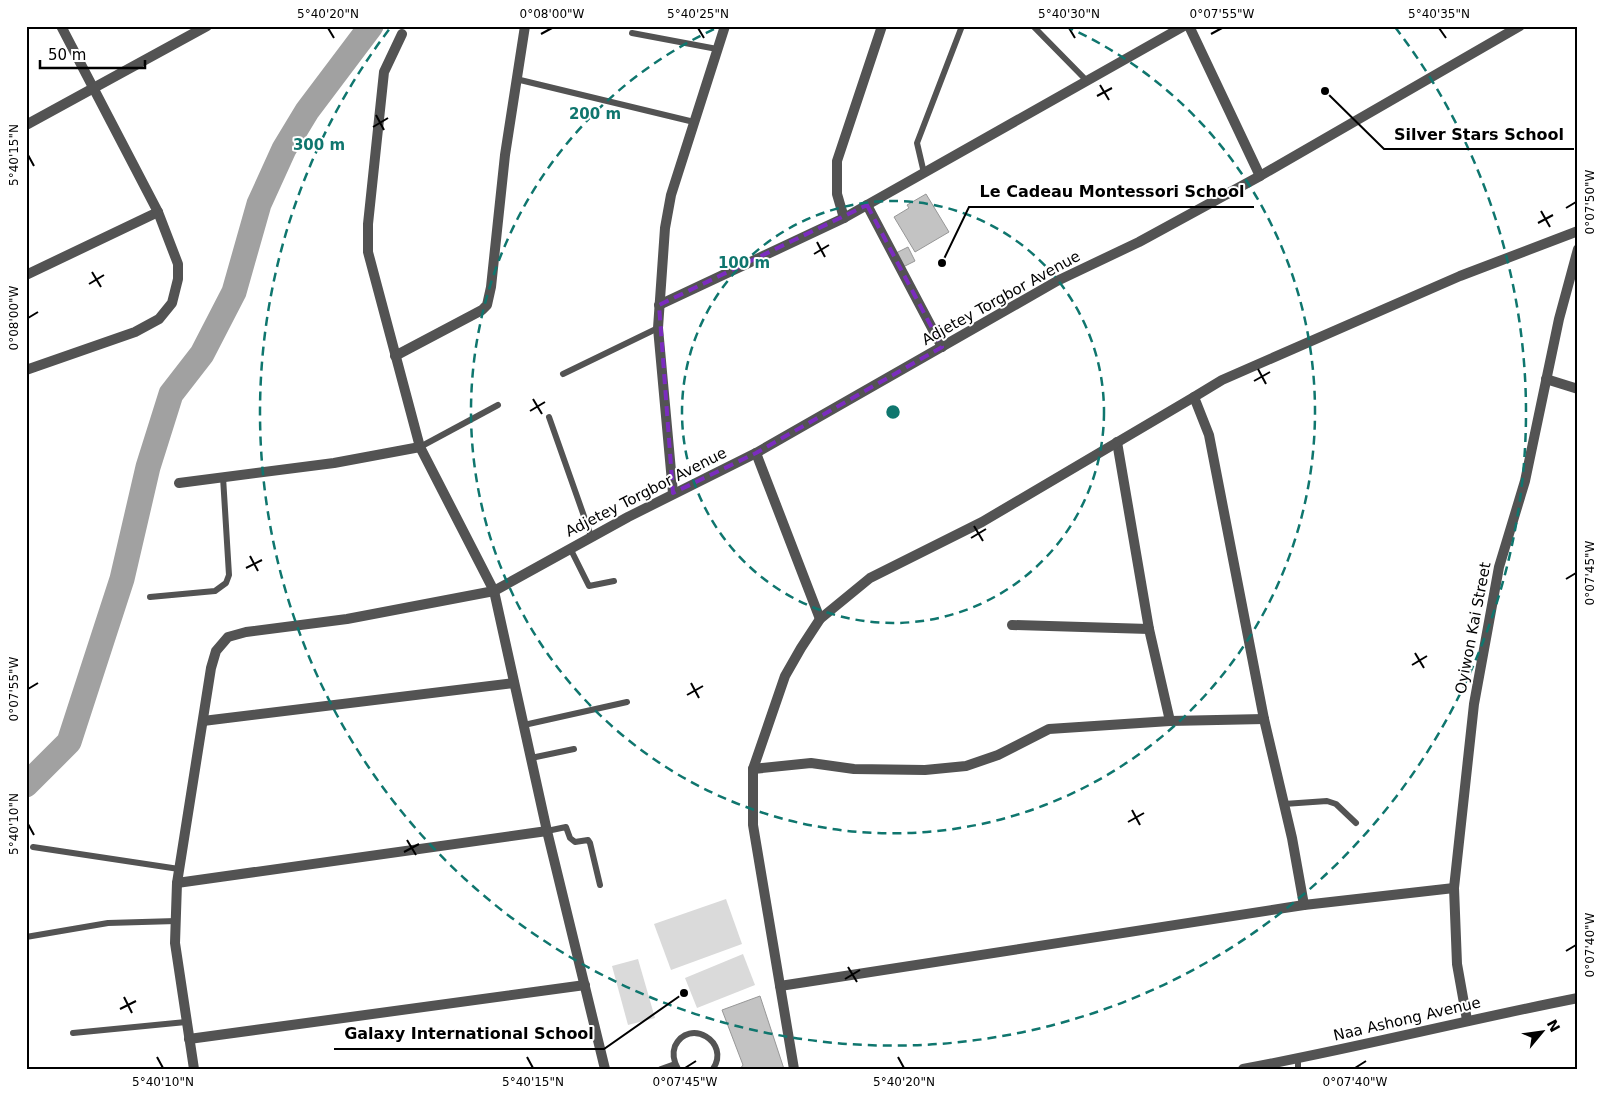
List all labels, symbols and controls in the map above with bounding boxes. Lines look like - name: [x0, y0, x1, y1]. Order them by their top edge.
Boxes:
- text: 5°40'20"N: [297, 7, 359, 21]
- text: 0°08'00"W: [520, 7, 585, 21]
- text: 5°40'25"N: [667, 7, 729, 21]
- text: 5°40'30"N: [1038, 7, 1100, 21]
- text: 0°07'55"W: [1190, 7, 1255, 21]
- text: 5°40'35"N: [1408, 7, 1470, 21]
- scale bar: [40, 38, 145, 70]
- text: 50 m: [48, 46, 86, 64]
- text: 200 m: [569, 105, 621, 123]
- callout: Silver Stars School: [1384, 118, 1574, 149]
- text: 5°40'15"N: [7, 124, 21, 186]
- text: Silver Stars School: [1394, 125, 1564, 144]
- text: 300 m: [293, 136, 345, 154]
- text: 0°07'50"W: [1583, 169, 1597, 234]
- callout: Le Cadeau Montessori School: [969, 176, 1254, 207]
- text: Le Cadeau Montessori School: [980, 182, 1244, 201]
- street label: Adjetey Torgbor Avenue: [919, 247, 1083, 349]
- text: 100 m: [718, 254, 770, 272]
- text: 0°08'00"W: [7, 285, 21, 350]
- centre of rings: [884, 403, 902, 421]
- street label: Adjetey Torgbor Avenue: [563, 444, 729, 540]
- text: 0°07'45"W: [1583, 540, 1597, 605]
- street label: Oyiwon Kai Street: [1451, 560, 1495, 695]
- text: 0°07'55"W: [7, 656, 21, 721]
- text: 5°40'10"N: [7, 793, 21, 855]
- text: 0°07'40"W: [1583, 912, 1597, 977]
- street label: Naa Ashong Avenue: [1332, 993, 1482, 1045]
- north arrow: [1516, 1008, 1566, 1058]
- text: N: [1544, 1017, 1563, 1035]
- callout: Galaxy International School: [334, 1018, 604, 1049]
- text: Galaxy International School: [344, 1024, 594, 1043]
- text: 5°40'10"N: [132, 1075, 194, 1089]
- text: 5°40'15"N: [502, 1075, 564, 1089]
- text: 0°07'45"W: [653, 1075, 718, 1089]
- text: 5°40'20"N: [873, 1075, 935, 1089]
- text: 0°07'40"W: [1323, 1075, 1388, 1089]

